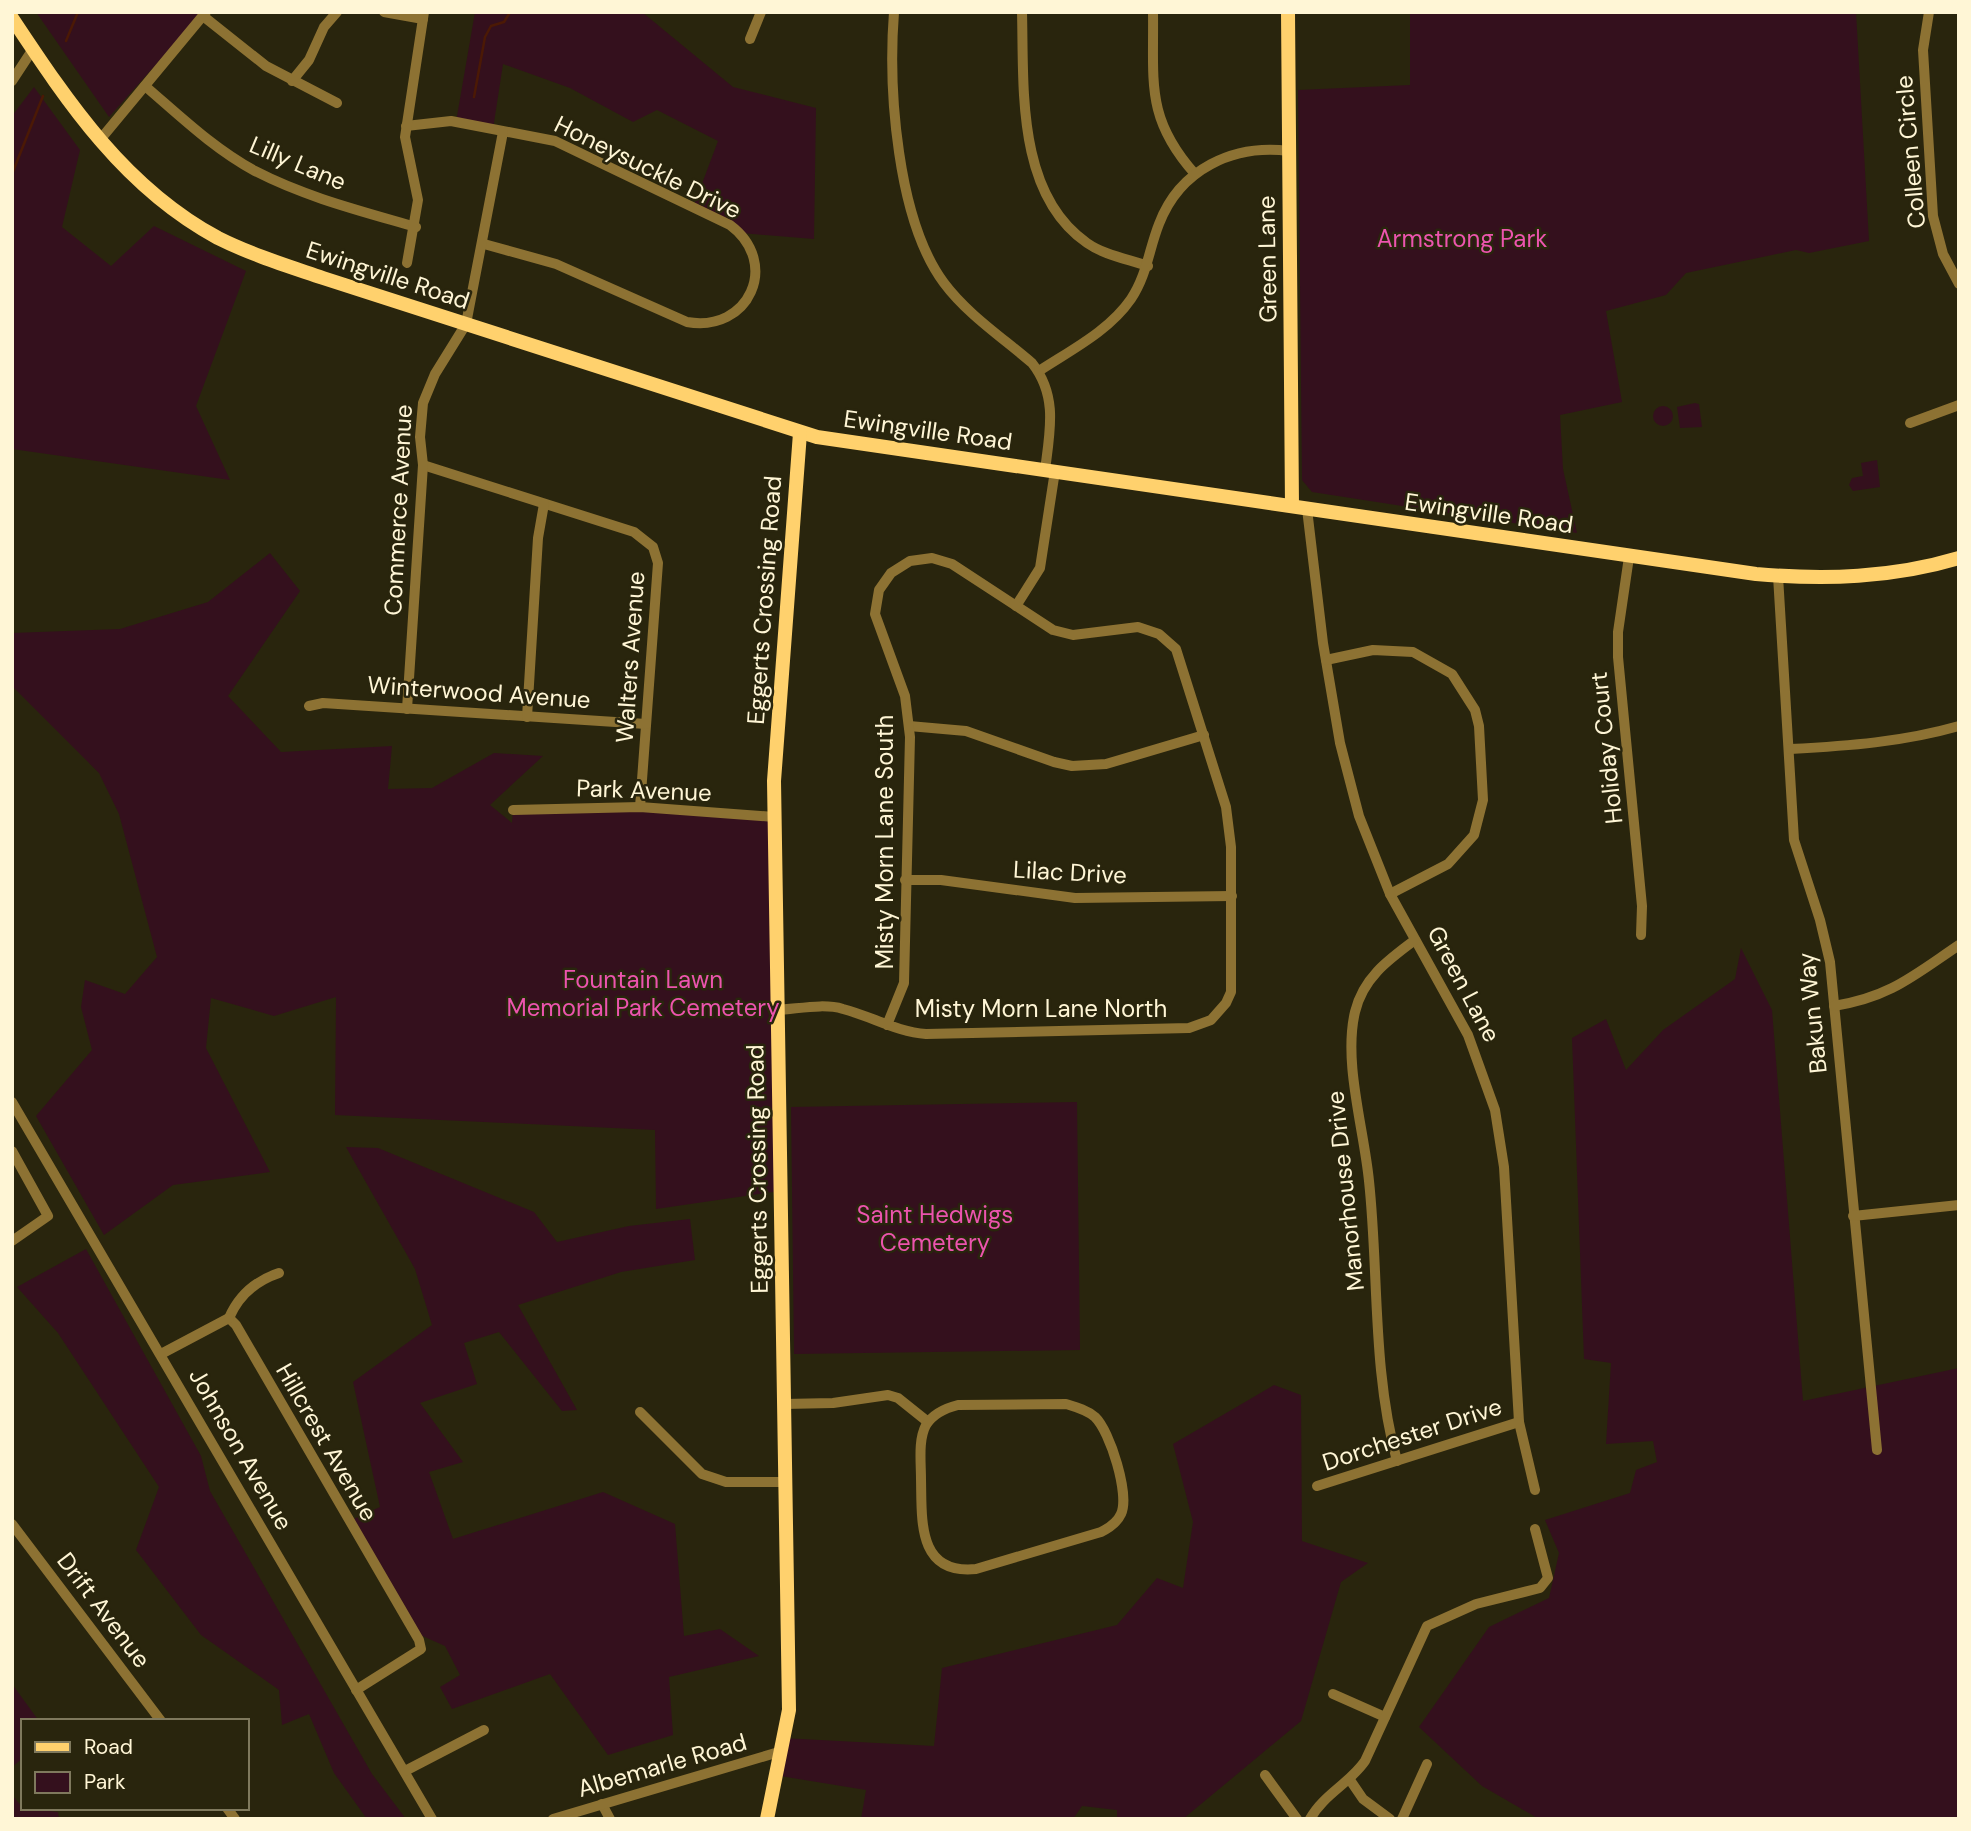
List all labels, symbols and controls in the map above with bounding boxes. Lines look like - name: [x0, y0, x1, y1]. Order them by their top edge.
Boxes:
- street label: Colleen Circle: [1888, 74, 1932, 230]
- street label: Honeysuckle Drive: [550, 108, 746, 226]
- street label: Lilly Lane: [245, 129, 351, 197]
- street label: Green Lane: [1250, 195, 1284, 323]
- park label: Armstrong Park: [1377, 223, 1547, 254]
- street label: Ewingville Road: [302, 234, 474, 316]
- street label: Ewingville Road: [842, 403, 1014, 457]
- street label: Commerce Avenue: [377, 404, 419, 616]
- street label: Eggerts Crossing Road: [740, 475, 788, 725]
- street label: Ewingville Road: [1403, 486, 1575, 540]
- street label: Walters Avenue: [609, 570, 651, 744]
- street label: Winterwood Avenue: [366, 669, 592, 715]
- street label: Holiday Court: [1583, 670, 1629, 826]
- street label: Misty Morn Lane South: [869, 715, 900, 969]
- street label: Park Avenue: [576, 772, 712, 808]
- street label: Lilac Drive: [1012, 854, 1128, 890]
- street label: Green Lane: [1420, 921, 1508, 1047]
- street label: Bakun Way: [1790, 951, 1834, 1075]
- park label: Fountain Lawn Memorial Park Cemetery: [506, 964, 780, 1023]
- street label: Misty Morn Lane North: [915, 993, 1167, 1024]
- street label: Eggerts Crossing Road: [739, 1044, 775, 1294]
- street label: Manorhouse Drive: [1319, 1090, 1371, 1292]
- park label: Saint Hedwigs Cemetery: [857, 1199, 1013, 1258]
- street label: Hillcrest Avenue: [269, 1357, 385, 1527]
- street label: Johnson Avenue: [182, 1363, 300, 1535]
- street label: Dorchester Drive: [1318, 1390, 1506, 1478]
- street label: Drift Avenue: [51, 1546, 157, 1674]
- legend: [21, 1719, 248, 1810]
- street label: Albemarle Road: [574, 1726, 750, 1804]
- text: Road: [84, 1733, 133, 1761]
- text: Park: [84, 1768, 126, 1796]

